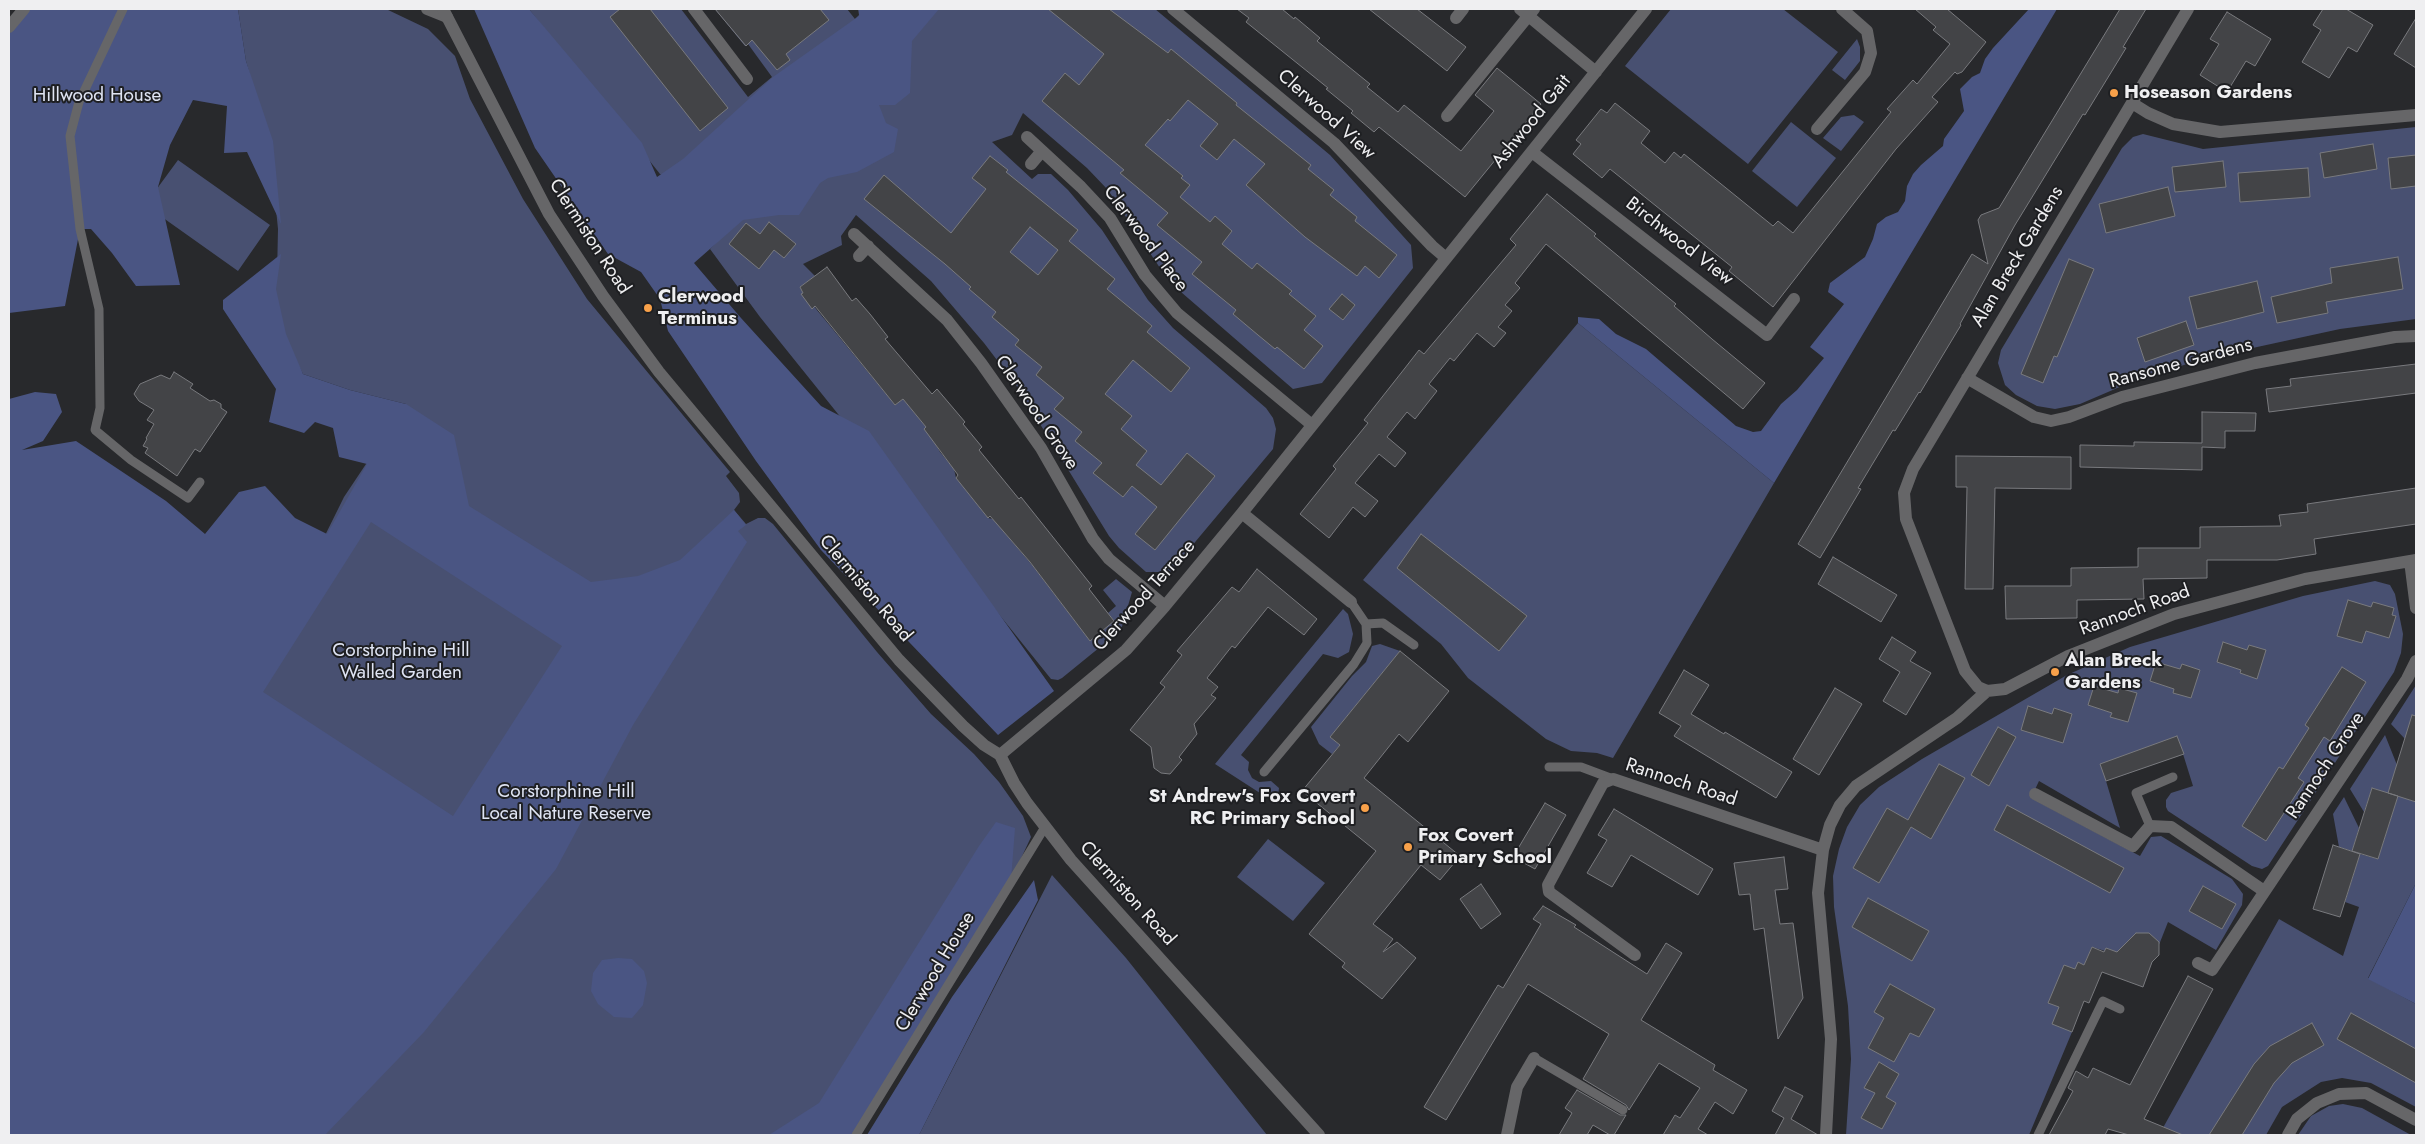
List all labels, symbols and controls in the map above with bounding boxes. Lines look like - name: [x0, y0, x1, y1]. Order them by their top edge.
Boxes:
- street label: Clerwood View: [1272, 65, 1380, 165]
- street label: Ashwood Gait: [1487, 71, 1577, 173]
- place label: Hoseason Gardens: [2124, 82, 2292, 104]
- park label: Hillwood House: [33, 85, 161, 107]
- marker: Hoseason Gardens: [2108, 87, 2120, 99]
- street label: Clermiston Road: [543, 175, 635, 299]
- street label: Clerwood Place: [1098, 181, 1192, 297]
- street label: Alan Breck Gardens: [1967, 183, 2069, 331]
- street label: Birchwood View: [1621, 193, 1737, 291]
- place label: Clerwood Terminus: [658, 286, 744, 330]
- marker: Clerwood Terminus: [642, 302, 654, 314]
- street label: Ransome Gardens: [2107, 334, 2255, 394]
- street label: Clerwood Grove: [989, 351, 1083, 475]
- street label: Clermiston Road: [814, 531, 916, 647]
- street label: Clerwood Terrace: [1089, 536, 1201, 656]
- street label: Rannoch Road: [2077, 580, 2193, 642]
- park label: Corstorphine Hill Walled Garden: [332, 640, 470, 684]
- place label: Alan Breck Gardens: [2065, 650, 2162, 694]
- marker: Alan Breck Gardens: [2049, 666, 2061, 678]
- street label: Rannoch Grove: [2282, 708, 2370, 824]
- street label: Rannoch Road: [1622, 754, 1740, 812]
- park label: Corstorphine Hill Local Nature Reserve: [481, 781, 651, 825]
- place label: St Andrew's Fox Covert RC Primary School: [1149, 786, 1355, 830]
- marker: St Andrew's Fox Covert RC Primary School: [1359, 802, 1371, 814]
- place label: Fox Covert Primary School: [1418, 825, 1552, 869]
- street label: Clermiston Road: [1074, 837, 1180, 951]
- marker: Fox Covert Primary School: [1402, 841, 1414, 853]
- street label: Clerwood House: [891, 908, 981, 1036]

